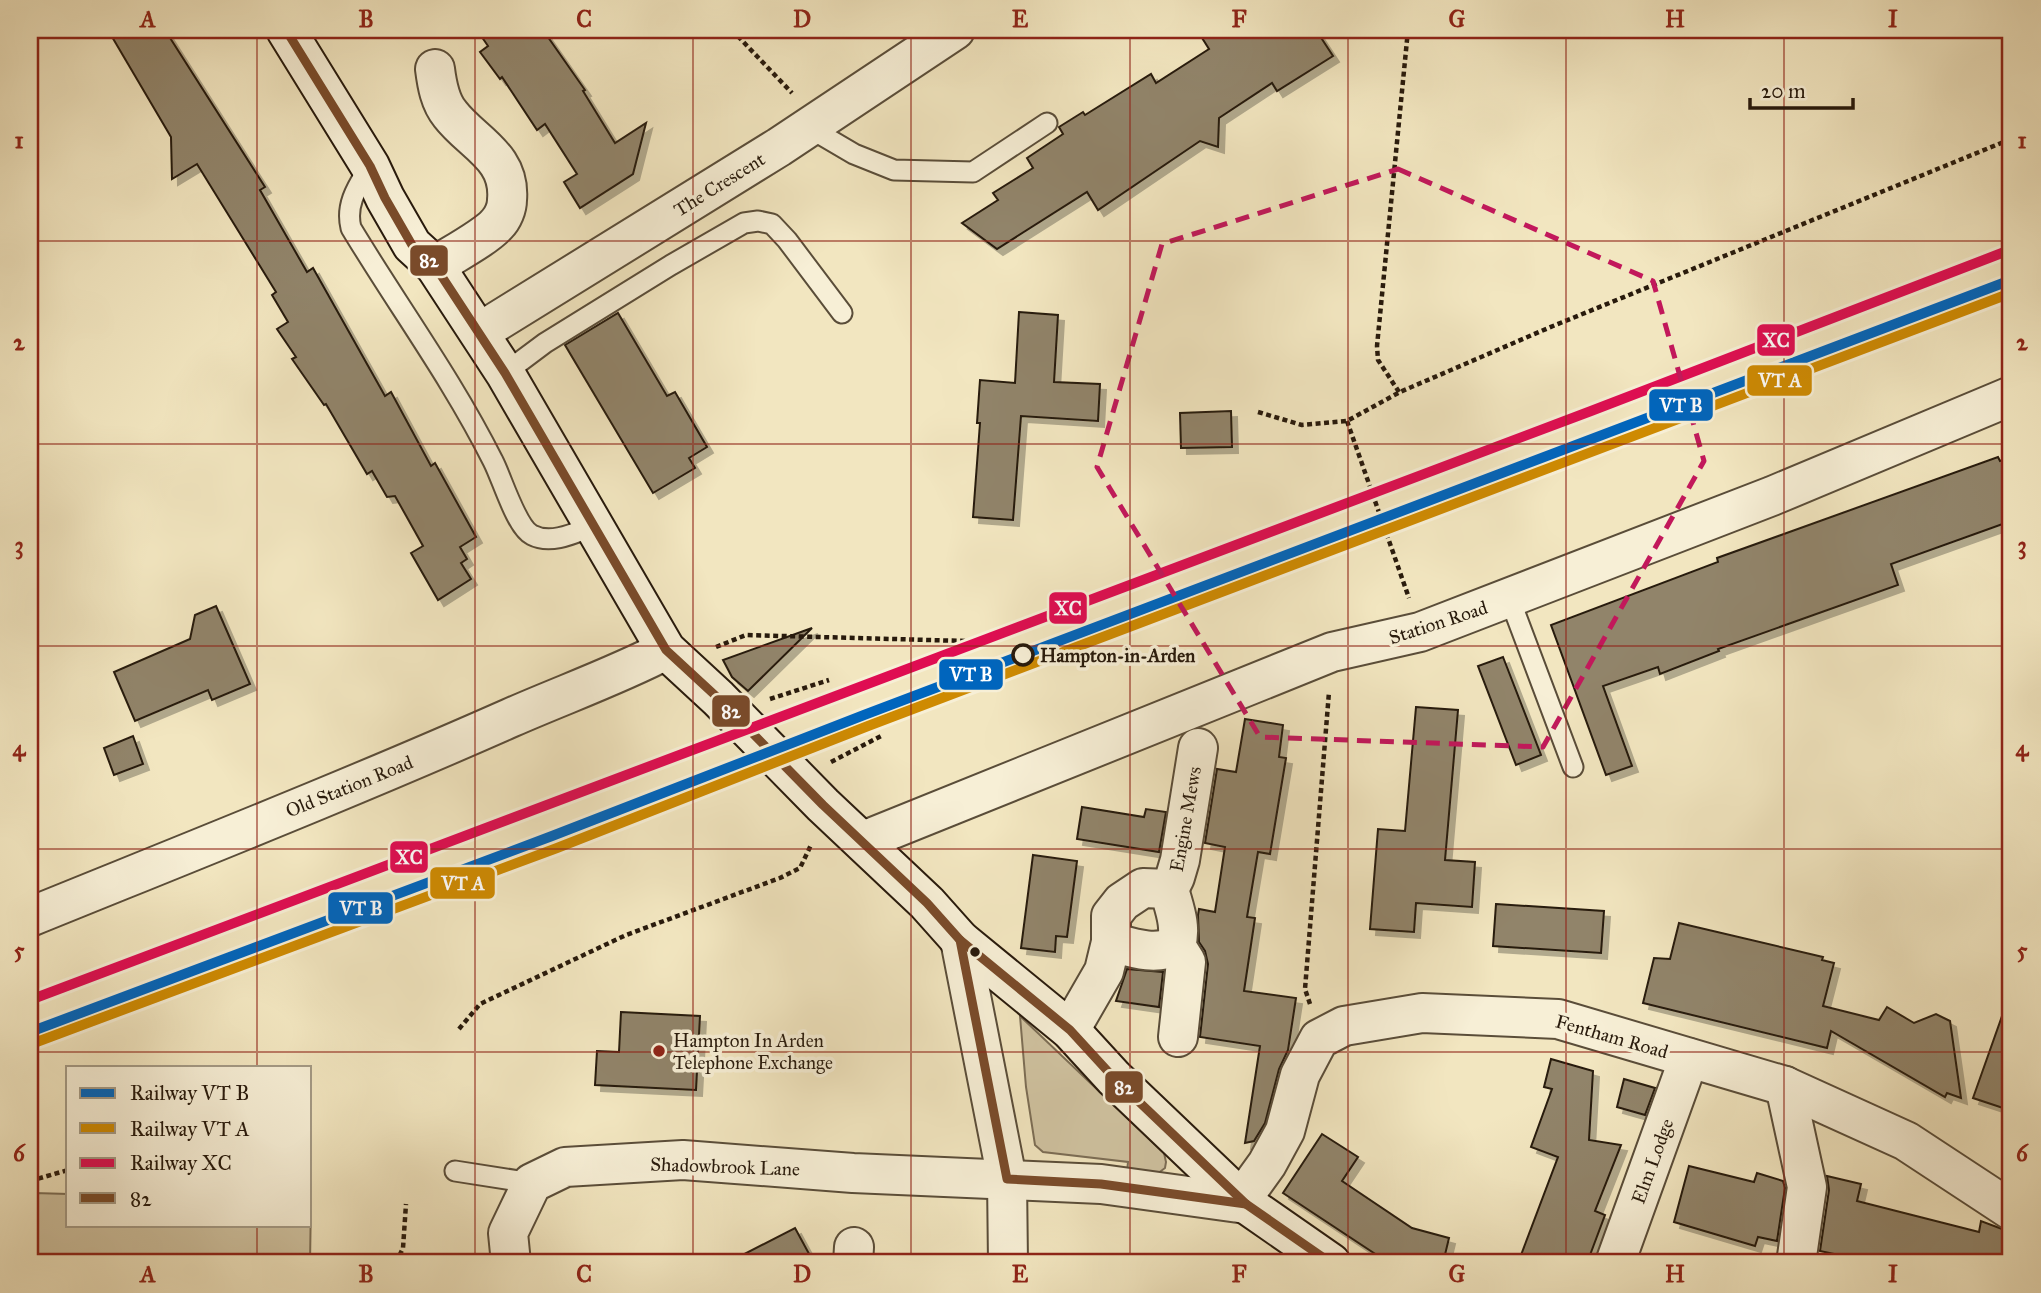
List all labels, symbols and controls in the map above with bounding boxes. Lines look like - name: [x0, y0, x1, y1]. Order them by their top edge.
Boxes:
- text: A: [138, 5, 156, 33]
- text: B: [358, 5, 374, 33]
- text: C: [576, 5, 592, 33]
- text: D: [793, 5, 811, 33]
- text: E: [1012, 5, 1029, 33]
- text: F: [1231, 5, 1247, 33]
- text: G: [1449, 5, 1466, 33]
- text: H: [1665, 5, 1685, 33]
- text: I: [1888, 5, 1898, 33]
- scale bar: [1750, 66, 1854, 110]
- text: 20 m: [1761, 78, 1806, 104]
- text: 1: [14, 126, 24, 154]
- text: 1: [2017, 126, 2027, 154]
- street label: The Crescent: [669, 147, 769, 222]
- line badge: 82: [409, 244, 449, 277]
- text: 82: [419, 249, 439, 272]
- line badge: XC: [1756, 323, 1796, 357]
- text: 2: [13, 328, 25, 356]
- text: 2: [2016, 328, 2028, 356]
- text: XC: [1761, 329, 1790, 352]
- line badge: VT A: [1746, 364, 1813, 397]
- text: VT A: [1757, 369, 1802, 392]
- line badge: VT B: [1648, 388, 1714, 422]
- text: VT B: [1658, 394, 1703, 417]
- text: 3: [14, 531, 24, 560]
- text: 3: [2017, 531, 2027, 560]
- line badge: XC: [1048, 591, 1088, 625]
- street label: Station Road: [1386, 596, 1491, 649]
- text: XC: [1053, 597, 1082, 620]
- marker: Hampton-in-Arden: [1012, 644, 1034, 666]
- place label: Hampton-in-Arden: [1040, 644, 1196, 668]
- line badge: VT B: [938, 658, 1004, 691]
- text: VT B: [948, 663, 993, 686]
- line badge: 82: [711, 694, 751, 728]
- text: 82: [721, 700, 741, 723]
- text: 4: [13, 734, 27, 762]
- text: 4: [2016, 734, 2030, 762]
- street label: Old Station Road: [282, 750, 417, 822]
- street label: Engine Mews: [1165, 764, 1207, 874]
- line badge: XC: [389, 840, 429, 874]
- text: XC: [394, 846, 423, 869]
- line badge: VT A: [429, 866, 496, 900]
- text: VT A: [440, 872, 485, 895]
- line badge: VT B: [327, 891, 394, 925]
- text: VT B: [338, 897, 383, 920]
- text: 5: [14, 936, 25, 964]
- text: 5: [2017, 936, 2028, 964]
- unlabelled marker: [968, 945, 982, 959]
- street label: Fentham Road: [1553, 1009, 1671, 1064]
- place label: Hampton In Arden Telephone Exchange: [673, 1029, 833, 1075]
- marker: Hampton In Arden Telephone Exchange: [651, 1043, 667, 1059]
- legend: [66, 1066, 312, 1226]
- line badge: 82: [1104, 1070, 1144, 1104]
- text: 82: [1114, 1076, 1134, 1099]
- text: Railway VT B: [130, 1080, 249, 1106]
- street label: Elm Lodge: [1626, 1115, 1679, 1207]
- text: Railway VT A: [130, 1116, 250, 1142]
- text: 6: [13, 1139, 26, 1167]
- text: 6: [2016, 1139, 2029, 1167]
- text: Railway XC: [130, 1150, 232, 1176]
- street label: Shadowbrook Lane: [650, 1152, 800, 1181]
- text: 82: [130, 1186, 152, 1212]
- text: A: [138, 1260, 156, 1288]
- text: B: [358, 1260, 374, 1288]
- text: C: [576, 1260, 592, 1288]
- text: D: [793, 1260, 811, 1288]
- text: E: [1012, 1260, 1029, 1288]
- text: F: [1231, 1260, 1247, 1288]
- text: G: [1449, 1260, 1466, 1288]
- text: H: [1665, 1260, 1685, 1288]
- text: I: [1888, 1260, 1898, 1288]

